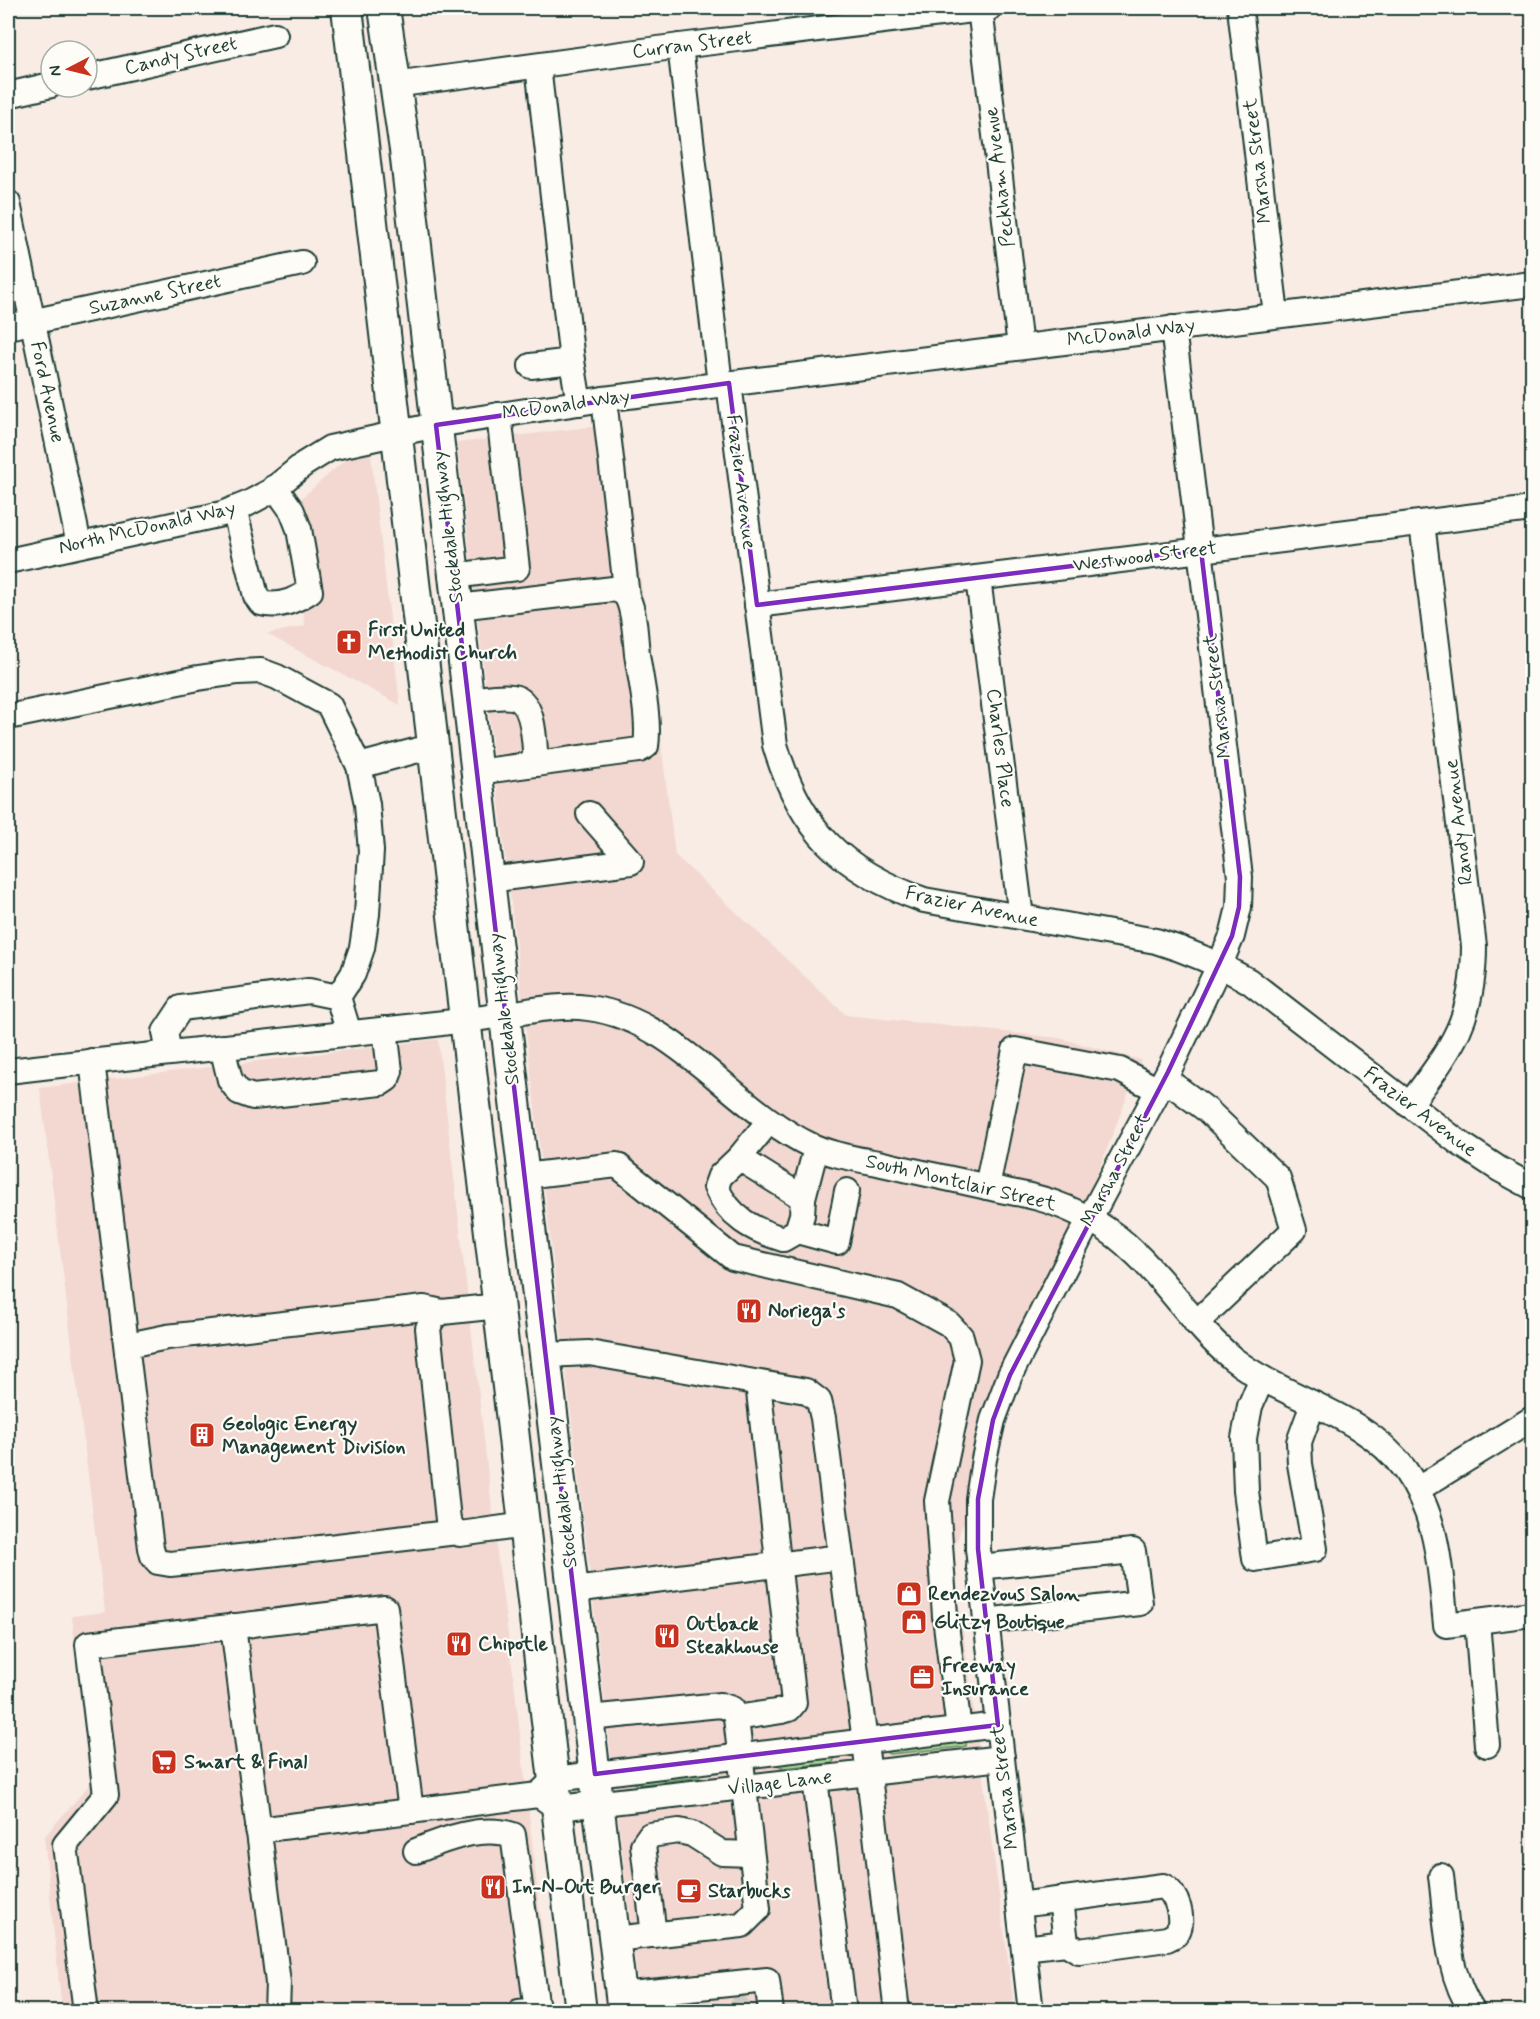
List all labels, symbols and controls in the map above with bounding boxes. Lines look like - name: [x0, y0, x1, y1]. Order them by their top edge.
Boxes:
- street label: Curran Street: [631, 24, 753, 66]
- street label: Candy Street: [122, 30, 240, 82]
- north arrow: [39, 39, 99, 99]
- text: N: [45, 64, 67, 77]
- street label: Marsha Street: [1237, 97, 1279, 225]
- street label: Peckham Avenue: [978, 105, 1022, 249]
- street label: Suzanne Street: [86, 268, 224, 322]
- street label: McDonald Way: [1065, 312, 1197, 354]
- street label: Ford Avenue: [23, 339, 71, 445]
- street label: McDonald Way: [500, 383, 632, 427]
- street label: Frazier Avenue: [719, 413, 763, 551]
- street label: Stockdale Highway: [425, 449, 473, 605]
- street label: North McDonald Way: [56, 495, 238, 561]
- street label: Westwood Street: [1072, 535, 1218, 579]
- place label: First United Methodist Church: [368, 617, 517, 667]
- church icon: First United Methodist Church: [334, 627, 364, 657]
- street label: Marsha Street: [1197, 632, 1239, 760]
- street label: Charles Place: [979, 687, 1021, 809]
- street label: Randy Avenue: [1438, 757, 1480, 887]
- street label: Frazier Avenue: [903, 880, 1041, 934]
- street label: Stockdale Highway: [481, 931, 529, 1087]
- street label: Frazier Avenue: [1358, 1060, 1482, 1164]
- street label: Marsha Street: [1075, 1108, 1158, 1232]
- street label: South Montclair Street: [863, 1148, 1059, 1218]
- restaurant icon: Noriega's: [734, 1296, 764, 1326]
- place label: Noriega's: [768, 1298, 846, 1327]
- place label: Geologic Energy Management Division: [222, 1411, 405, 1463]
- street label: Stockdale Highway: [539, 1414, 587, 1570]
- building icon: Geologic Energy Management Division: [187, 1420, 217, 1450]
- shop icon: Rendezvous Salon: [894, 1579, 924, 1609]
- place label: Rendezvous Salon: [928, 1581, 1080, 1608]
- shop icon: Glitzy Boutique: [899, 1607, 929, 1637]
- place label: Glitzy Boutique: [934, 1609, 1065, 1636]
- place label: Outback Steakhouse: [686, 1611, 779, 1661]
- restaurant icon: Outback Steakhouse: [652, 1621, 682, 1651]
- restaurant icon: Chipotle: [444, 1629, 474, 1659]
- place label: Chipotle: [478, 1631, 548, 1658]
- place label: Freeway Insurance: [942, 1653, 1029, 1703]
- office icon: Freeway Insurance: [907, 1662, 937, 1692]
- street label: Marsha Street: [984, 1723, 1026, 1851]
- supermarket icon: Smart & Final: [149, 1747, 179, 1777]
- place label: Smart & Final: [184, 1749, 307, 1776]
- street label: Village Lane: [726, 1763, 834, 1803]
- restaurant icon: In-N-Out Burger: [478, 1872, 508, 1902]
- place label: In-N-Out Burger: [512, 1874, 661, 1901]
- cafe icon: Starbucks: [674, 1876, 704, 1906]
- place label: Starbucks: [708, 1878, 791, 1905]

